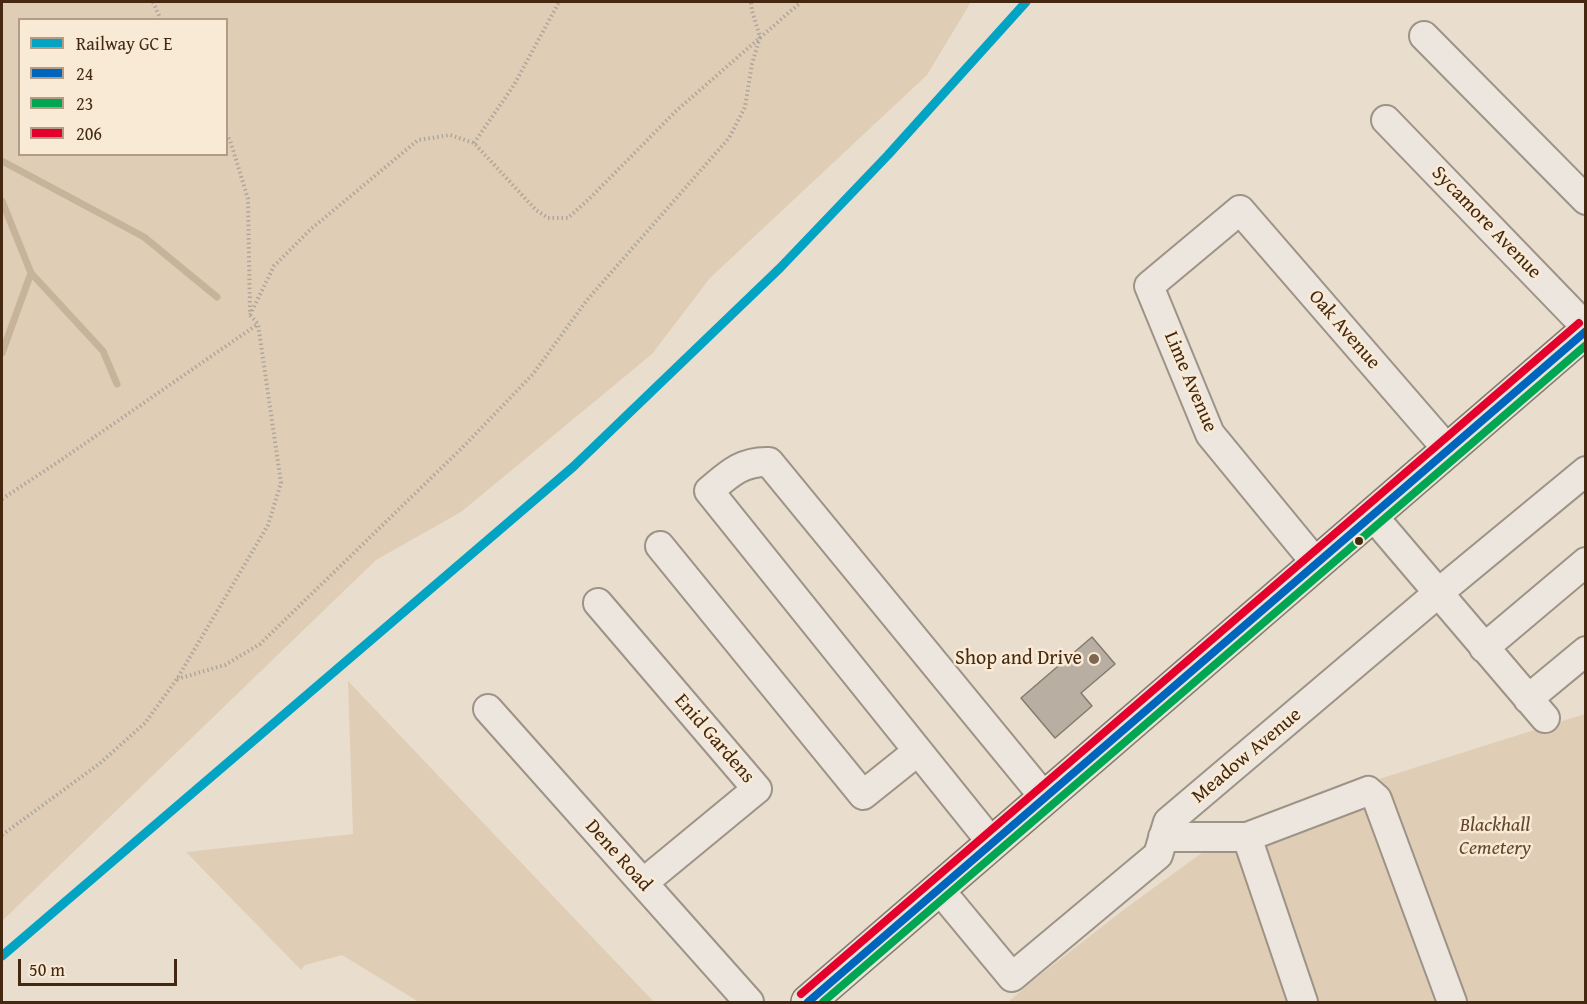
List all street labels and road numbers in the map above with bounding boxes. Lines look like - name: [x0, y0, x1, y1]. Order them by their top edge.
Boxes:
- street label: Sycamore Avenue: [1426, 162, 1546, 284]
- street label: Oak Avenue: [1303, 285, 1385, 375]
- street label: Lime Avenue: [1158, 328, 1222, 436]
- street label: Enid Gardens: [669, 689, 759, 789]
- street label: Meadow Avenue: [1187, 703, 1307, 809]
- street label: Dene Road: [580, 815, 656, 897]

